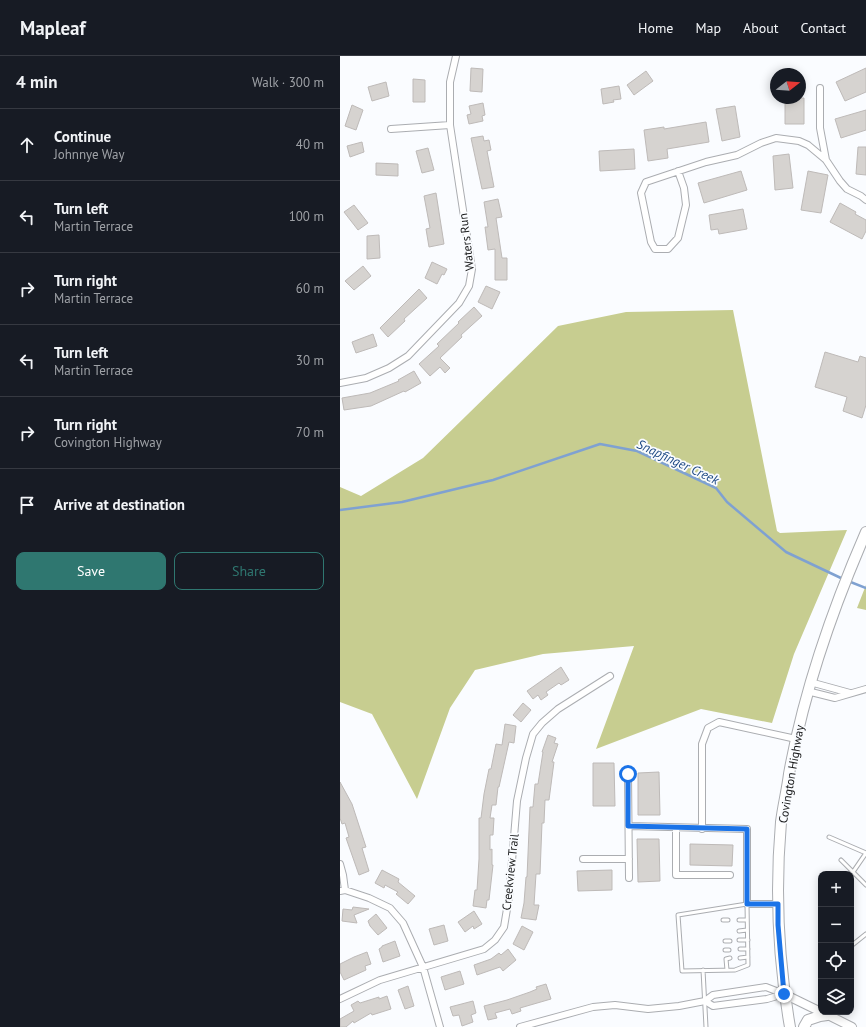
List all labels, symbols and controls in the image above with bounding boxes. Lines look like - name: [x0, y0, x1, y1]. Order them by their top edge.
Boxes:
- text: Mapleaf: [20, 16, 86, 40]
- text: Home: [638, 19, 673, 37]
- text: Map: [695, 19, 721, 37]
- text: About: [743, 19, 779, 37]
- text: Contact: [801, 19, 846, 37]
- north arrow: [770, 68, 806, 104]
- text: 4 min: [16, 71, 57, 93]
- text: Walk · 300 m: [252, 74, 324, 91]
- text: Continue: [54, 127, 111, 146]
- icon: ahead: [16, 134, 38, 156]
- text: 40 m: [296, 136, 324, 153]
- text: Johnnye Way: [54, 146, 125, 163]
- text: Turn left: [54, 199, 108, 218]
- icon: left: [16, 206, 38, 228]
- text: 100 m: [289, 208, 324, 225]
- street label: Waters Run: [455, 212, 477, 272]
- text: Martin Terrace: [54, 218, 133, 235]
- text: Turn right: [54, 271, 117, 290]
- icon: right: [16, 278, 38, 300]
- text: 60 m: [296, 280, 324, 297]
- text: Martin Terrace: [54, 290, 133, 307]
- text: Turn left: [54, 343, 108, 362]
- icon: left: [16, 350, 38, 372]
- text: 30 m: [296, 352, 324, 369]
- text: Martin Terrace: [54, 362, 133, 379]
- text: Turn right: [54, 415, 117, 434]
- icon: right: [16, 422, 38, 444]
- text: 70 m: [296, 424, 324, 441]
- text: Covington Highway: [54, 434, 162, 451]
- water label: Snapfinger Creek: [634, 436, 723, 489]
- icon: arrive: [16, 494, 38, 516]
- text: Arrive at destination: [54, 495, 185, 514]
- button: Save: [16, 552, 166, 590]
- button: Share: [174, 552, 324, 590]
- street label: Covington Highway: [775, 723, 807, 824]
- route start: [619, 765, 637, 783]
- street label: Creekview Trail: [499, 832, 522, 911]
- map controls: [818, 871, 854, 1015]
- button: +: [818, 871, 854, 907]
- button: −: [818, 907, 854, 943]
- button: locate: [818, 943, 854, 979]
- button: layers: [818, 979, 854, 1015]
- route end: [775, 985, 793, 1003]

